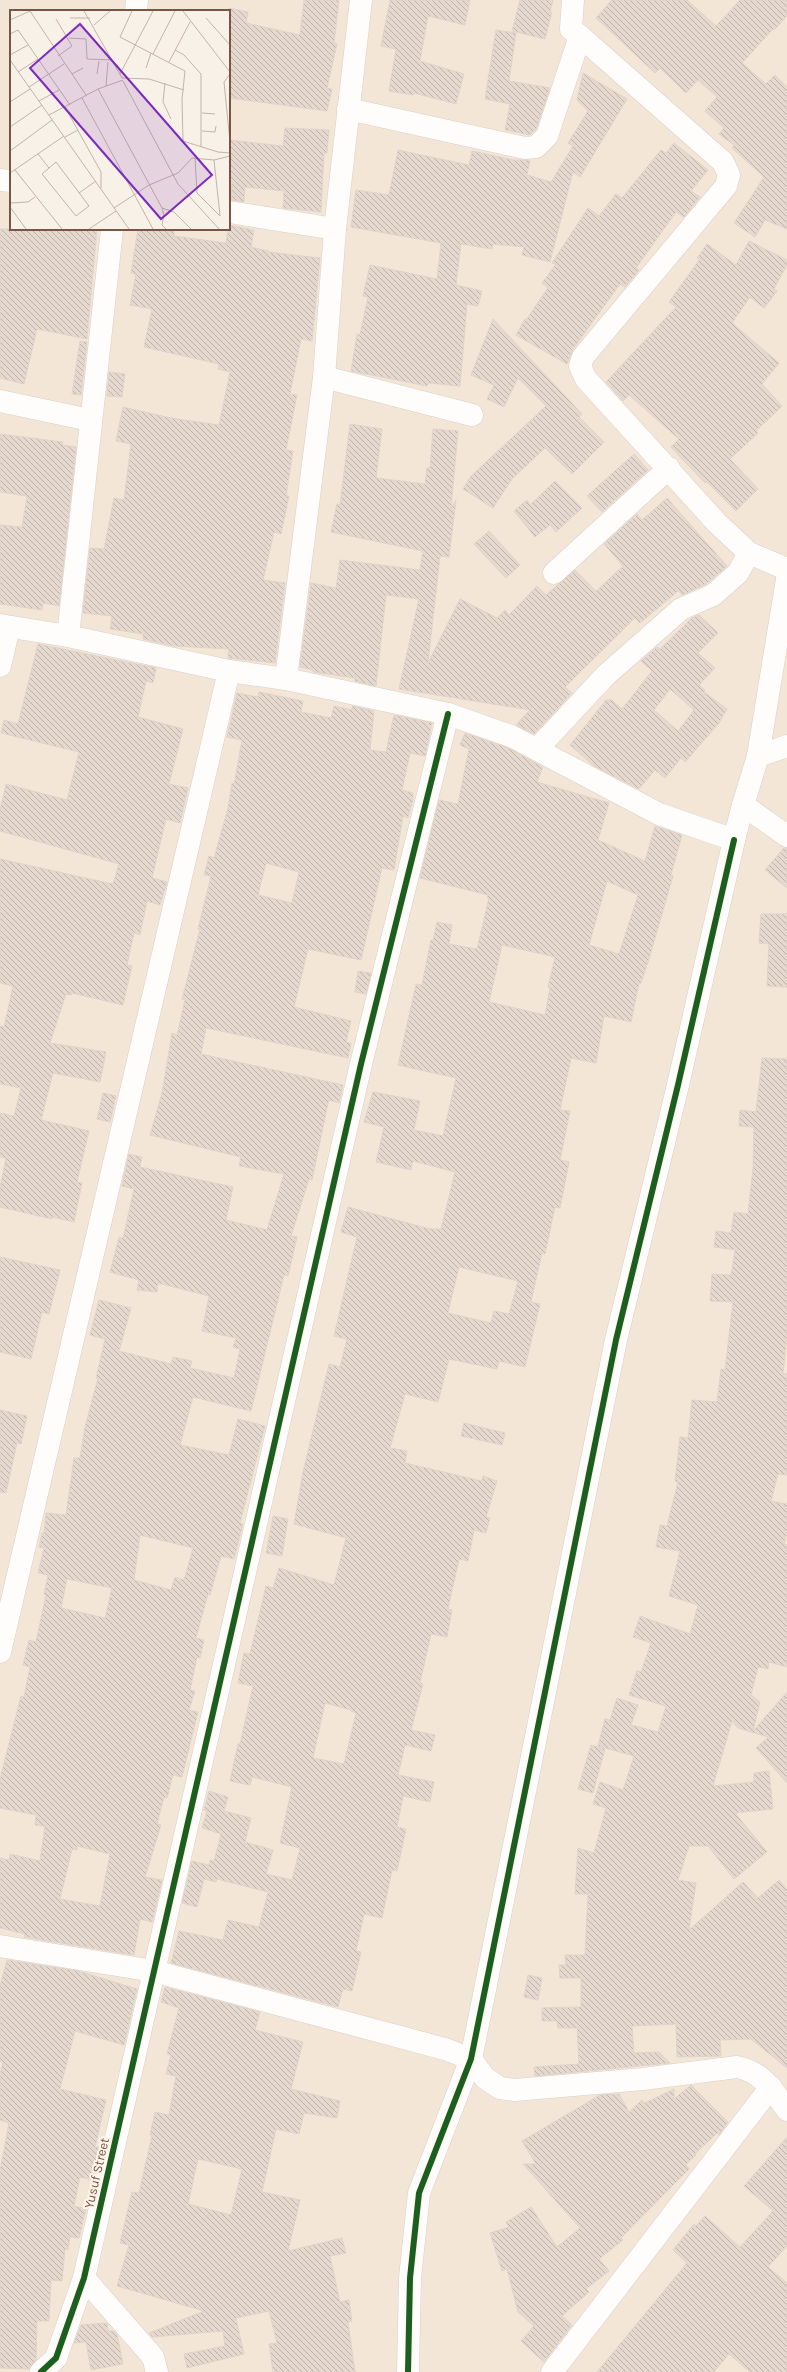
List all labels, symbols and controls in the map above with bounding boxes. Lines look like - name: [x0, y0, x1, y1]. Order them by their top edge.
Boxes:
- inset map: [10, 10, 230, 230]
- street label: Yusuf Street: [81, 2136, 112, 2210]

